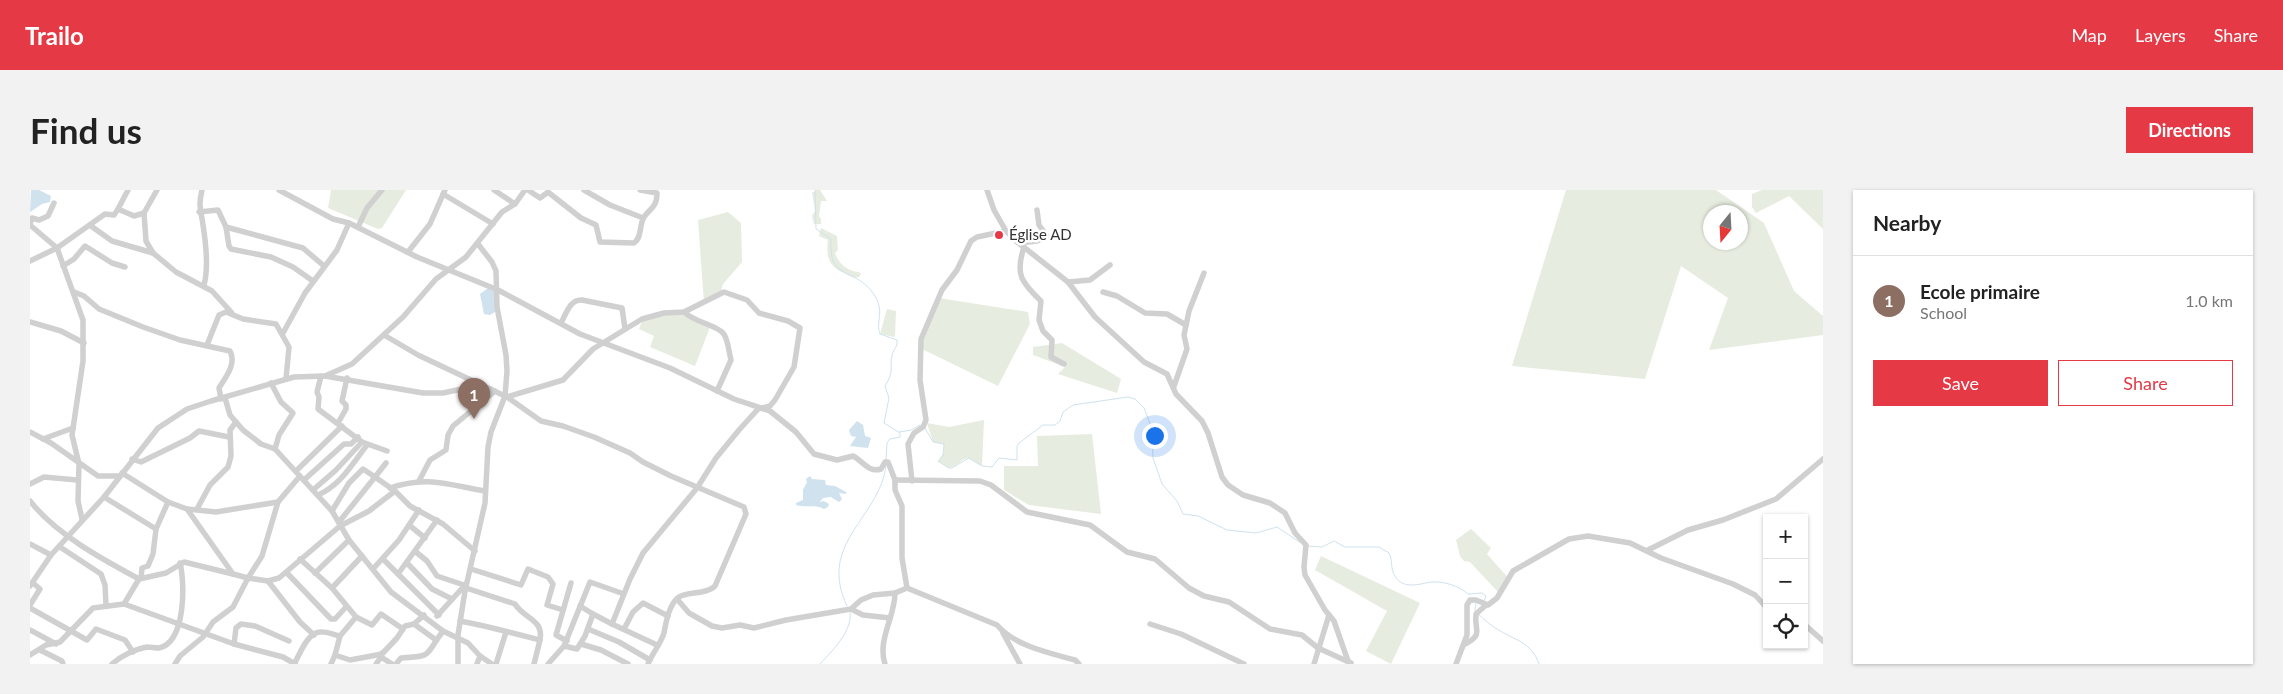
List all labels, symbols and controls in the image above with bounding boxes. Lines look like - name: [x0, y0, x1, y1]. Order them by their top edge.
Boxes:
- text: Trailo: [25, 21, 84, 50]
- text: Map: [2071, 24, 2107, 46]
- text: Layers: [2135, 24, 2186, 46]
- text: Share: [2214, 24, 2258, 46]
- button: Directions: [2126, 107, 2253, 153]
- text: Find us: [30, 109, 142, 151]
- north arrow: [1703, 205, 1748, 250]
- text: Nearby: [1873, 210, 1941, 235]
- place label: Église AD: [1009, 225, 1072, 243]
- marker: Église AD: [993, 229, 1005, 241]
- text: Ecole primaire: [1920, 280, 2040, 303]
- text: 1: [1884, 291, 1894, 310]
- text: 1.0 km: [2185, 291, 2233, 310]
- text: School: [1920, 303, 1967, 322]
- button: Save: [1873, 360, 2048, 406]
- button: Share: [2058, 360, 2233, 406]
- pin: 1: [458, 378, 490, 419]
- your location: [1142, 423, 1168, 449]
- map controls: [1763, 514, 1808, 649]
- button: +: [1763, 514, 1808, 559]
- button: −: [1763, 559, 1808, 604]
- button: locate: [1763, 604, 1808, 649]

